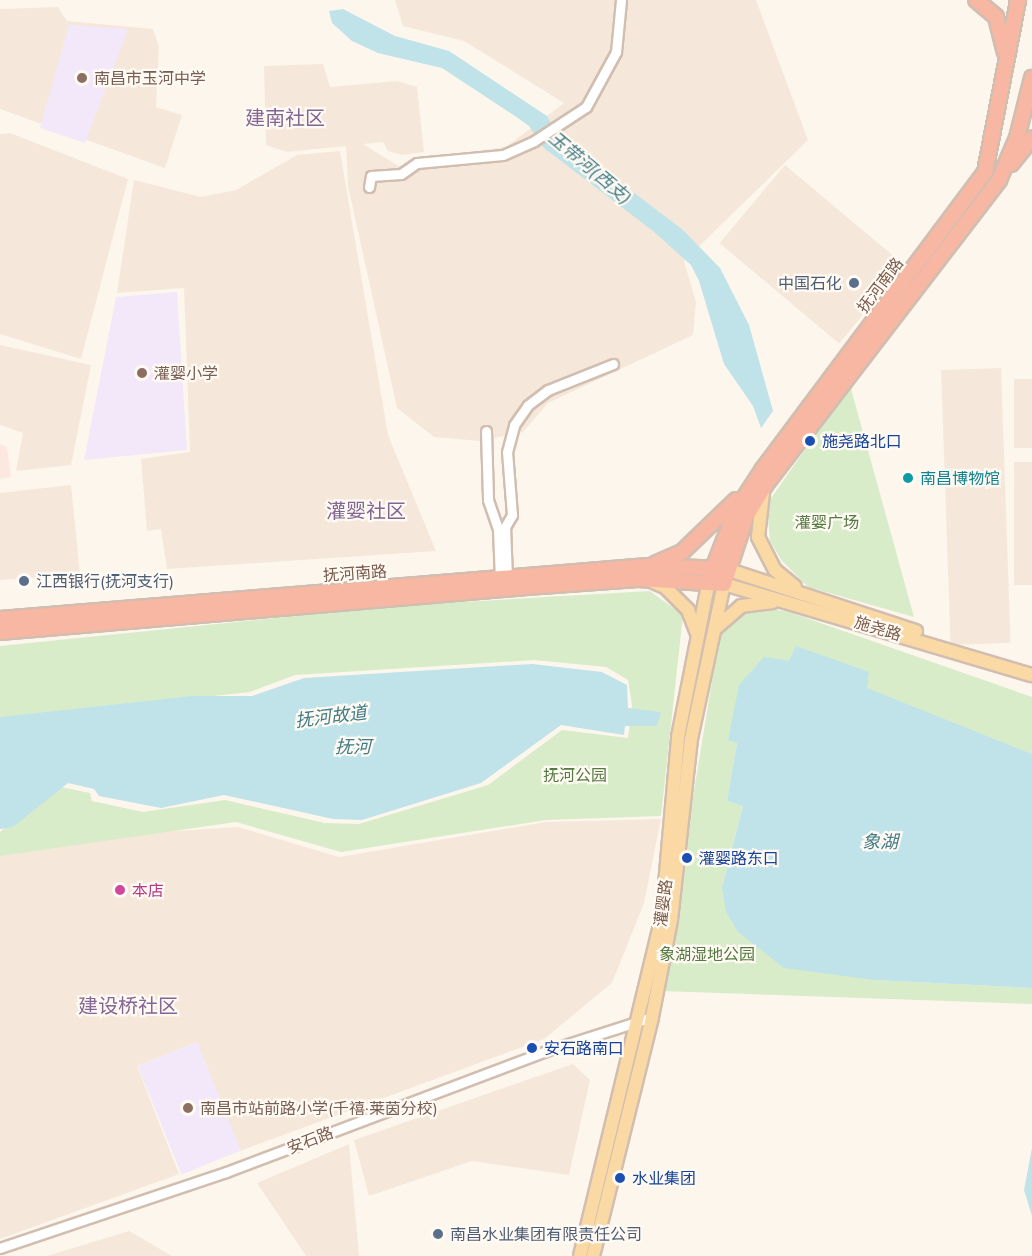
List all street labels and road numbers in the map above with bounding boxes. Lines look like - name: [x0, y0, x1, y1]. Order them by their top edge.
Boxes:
- street label: 抚河南路: [853, 254, 907, 316]
- street label: 抚河南路: [322, 561, 388, 585]
- street label: 施尧路: [852, 612, 904, 644]
- street label: 灌婴路: [651, 878, 675, 928]
- street label: 安石路: [284, 1122, 336, 1158]

